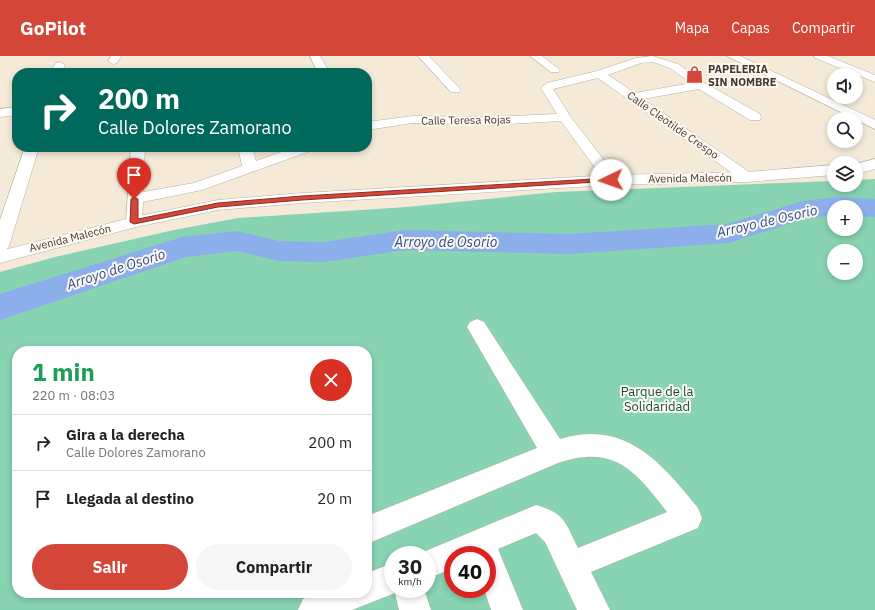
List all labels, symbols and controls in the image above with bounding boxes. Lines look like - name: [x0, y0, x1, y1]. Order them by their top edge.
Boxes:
- text: GoPilot: [20, 16, 86, 40]
- text: Mapa: [675, 19, 709, 37]
- text: Capas: [731, 19, 770, 37]
- text: Compartir: [792, 19, 855, 37]
- place label: PAPELERIA SIN NOMBRE: [708, 62, 777, 89]
- shop icon: PAPELERIA SIN NOMBRE: [685, 65, 705, 85]
- map controls: [827, 68, 863, 280]
- button: sound: [827, 68, 863, 104]
- text: 200 m: [98, 80, 180, 117]
- icon: right: [32, 84, 84, 136]
- street label: Calle Cleotilde Crespo: [624, 88, 722, 162]
- street label: Calle Teresa Rojas: [421, 112, 511, 128]
- button: search: [827, 112, 863, 148]
- text: Calle Dolores Zamorano: [98, 116, 291, 139]
- button: layers: [827, 156, 863, 192]
- pin: [117, 158, 151, 199]
- position arrow: [590, 159, 632, 201]
- icon: arrive: [123, 164, 145, 186]
- street label: Avenida Malecón: [648, 170, 732, 186]
- button: +: [827, 200, 863, 236]
- water label: Arroyo de Osorio: [714, 201, 819, 242]
- street label: Avenida Malecón: [28, 221, 112, 255]
- water label: Arroyo de Osorio: [394, 233, 498, 251]
- water label: Arroyo de Osorio: [63, 244, 168, 294]
- button: −: [827, 244, 863, 280]
- text: 1 min: [32, 356, 95, 388]
- button: close: [310, 359, 352, 401]
- park label: Parque de la Solidaridad: [621, 383, 693, 415]
- text: 220 m · 08:03: [32, 387, 115, 404]
- text: Gira a la derecha: [66, 425, 185, 444]
- icon: right: [32, 432, 54, 454]
- text: 200 m: [308, 433, 352, 452]
- text: Calle Dolores Zamorano: [66, 444, 206, 461]
- icon: arrive: [32, 488, 54, 510]
- text: Llegada al destino: [66, 489, 194, 508]
- text: 20 m: [317, 489, 352, 508]
- button: Salir: [32, 544, 188, 590]
- button: Compartir: [196, 544, 352, 590]
- speed limit sign: 40: [444, 546, 496, 598]
- text: 30: [398, 553, 422, 580]
- text: km/h: [398, 575, 422, 588]

